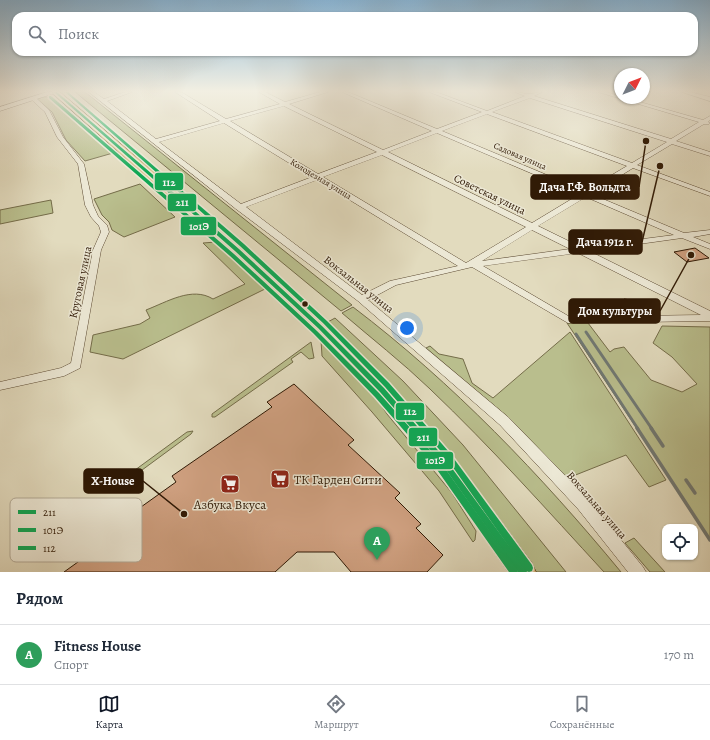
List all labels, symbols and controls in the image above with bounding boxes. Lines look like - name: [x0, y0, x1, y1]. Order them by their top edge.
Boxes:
- search box: [12, 12, 698, 56]
- icon: search: [26, 23, 48, 45]
- text: Поиск: [58, 24, 99, 44]
- north arrow: [614, 68, 650, 104]
- street label: Садовая улица: [492, 139, 549, 173]
- street label: Колодезная улица: [288, 156, 355, 203]
- street label: Советская улица: [451, 171, 529, 219]
- line badge: 112: [154, 172, 184, 191]
- text: 112: [162, 175, 176, 190]
- callout: Дача Г.Ф. Вольдта: [531, 175, 639, 199]
- text: Дача Г.Ф. Вольдта: [539, 179, 631, 195]
- line badge: 211: [167, 193, 197, 212]
- text: 211: [175, 195, 189, 210]
- line badge: 101Э: [180, 216, 217, 236]
- text: 101Э: [189, 219, 209, 234]
- callout: Дача 1912 г.: [569, 230, 642, 254]
- text: Дача 1912 г.: [576, 234, 634, 250]
- street label: Круговая улица: [66, 244, 96, 320]
- street label: Вокзальная улица: [321, 252, 397, 317]
- unlabelled marker: [300, 299, 310, 309]
- callout: Дом культуры: [569, 299, 660, 323]
- text: Дом культуры: [578, 303, 652, 319]
- your location: [397, 318, 417, 338]
- line badge: 112: [395, 402, 425, 421]
- text: 112: [403, 404, 417, 419]
- line badge: 211: [408, 427, 438, 447]
- text: 211: [416, 430, 430, 445]
- line badge: 101Э: [416, 451, 454, 470]
- text: 101Э: [425, 453, 445, 468]
- supermarket icon: ТК Гарден Сити: [269, 468, 291, 490]
- street label: Вокзальная улица: [563, 468, 631, 543]
- callout: X-House: [84, 469, 143, 493]
- place label: ТК Гарден Сити: [294, 471, 382, 488]
- text: X-House: [91, 473, 135, 489]
- supermarket icon: Азбука Вкуса: [219, 473, 241, 495]
- place label: Азбука Вкуса: [193, 496, 266, 513]
- legend: [10, 498, 142, 562]
- text: 211: [43, 505, 56, 520]
- text: 101Э: [43, 523, 63, 538]
- map controls: [662, 524, 698, 560]
- button: locate: [662, 524, 698, 560]
- pin: A: [364, 527, 390, 560]
- text: 112: [43, 541, 56, 556]
- text: Рядом: [16, 587, 63, 610]
- text: Fitness House: [54, 636, 141, 656]
- text: A: [25, 646, 33, 663]
- text: 170 m: [664, 646, 694, 663]
- text: Спорт: [54, 656, 88, 673]
- tab: Карта: [95, 693, 123, 732]
- tab: Маршрут: [314, 693, 359, 732]
- tab: Сохранённые: [550, 693, 615, 732]

